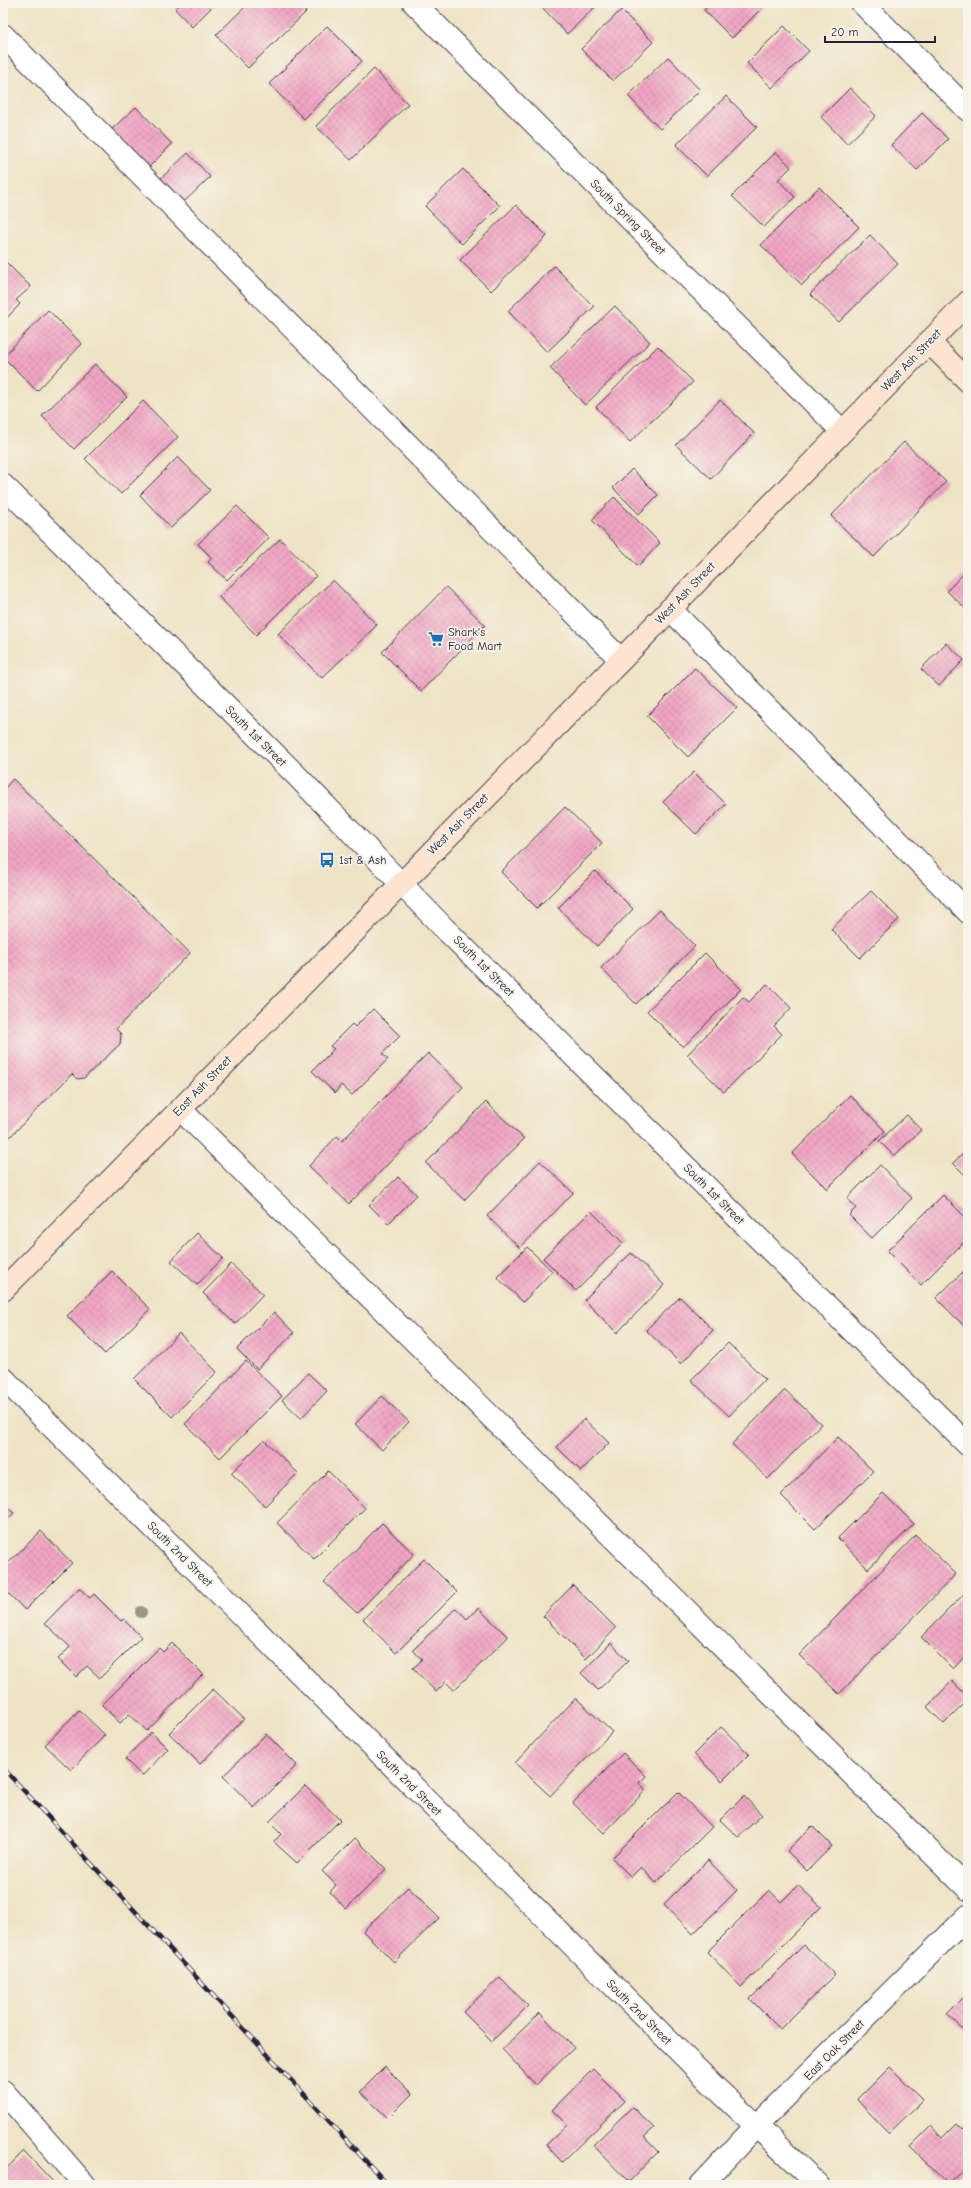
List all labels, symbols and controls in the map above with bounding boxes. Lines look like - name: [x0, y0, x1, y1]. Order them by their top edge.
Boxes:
- scale bar: [825, 18, 935, 44]
- text: 20 m: [831, 25, 859, 39]
- street label: South Spring Street: [588, 177, 669, 258]
- street label: West Ash Street: [878, 326, 944, 394]
- street label: West Ash Street: [652, 559, 718, 627]
- place label: Shark's Food Mart: [448, 625, 502, 653]
- supermarket icon: Shark's Food Mart: [427, 630, 445, 648]
- street label: South 1st Street: [223, 703, 290, 770]
- street label: West Ash Street: [425, 790, 492, 857]
- bus stop icon: 1st & Ash: [318, 851, 336, 869]
- place label: 1st & Ash: [339, 853, 386, 867]
- street label: South 1st Street: [451, 933, 518, 1000]
- street label: East Ash Street: [170, 1053, 235, 1119]
- street label: South 1st Street: [681, 1161, 748, 1228]
- street label: South 2nd Street: [145, 1519, 216, 1590]
- street label: South 2nd Street: [374, 1748, 445, 1819]
- street label: South 2nd Street: [604, 1977, 675, 2048]
- street label: East Oak Street: [801, 2016, 868, 2083]

